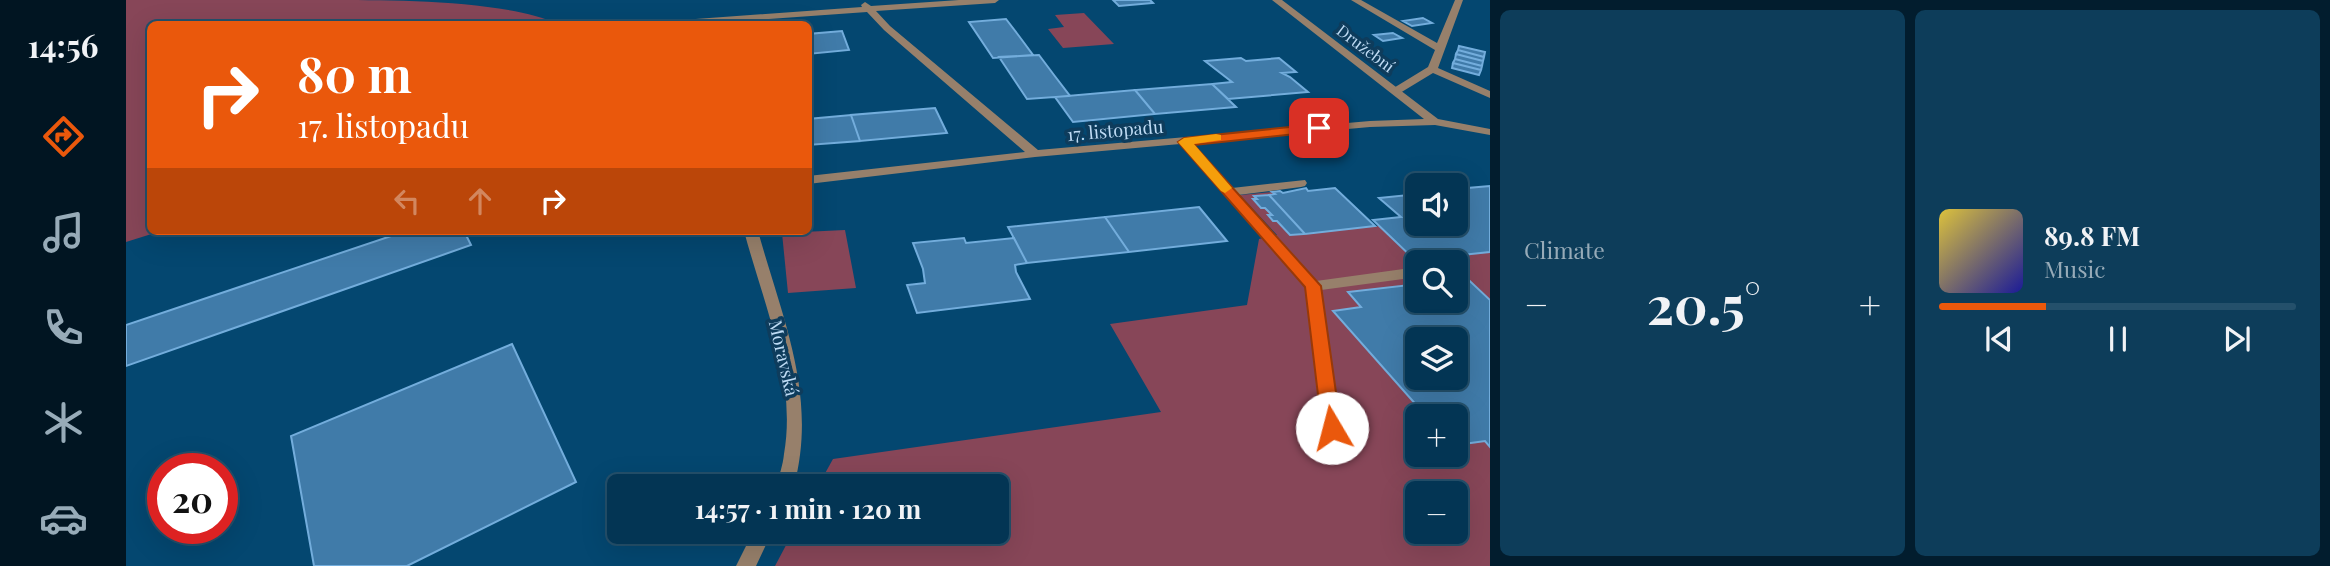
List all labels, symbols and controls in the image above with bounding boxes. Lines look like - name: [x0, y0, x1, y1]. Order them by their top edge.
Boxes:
- street label: Družební: [1333, 19, 1399, 77]
- text: 14:56: [27, 23, 99, 66]
- text: 80 m: [297, 40, 412, 105]
- icon: right: [182, 49, 273, 140]
- pin: [1289, 98, 1349, 158]
- text: 17. listopadu: [297, 103, 469, 146]
- icon: arrive: [1300, 109, 1338, 147]
- icon: directions: [39, 112, 88, 161]
- street label: 17. listopadu: [1066, 114, 1165, 146]
- map controls: [1405, 173, 1468, 544]
- button: sound: [1405, 173, 1468, 236]
- icon: left: [388, 182, 426, 220]
- icon: ahead: [461, 182, 499, 220]
- icon: right: [534, 182, 572, 220]
- icon: music: [39, 208, 88, 257]
- text: 89.8 FM: [2044, 218, 2140, 253]
- text: Climate: [1524, 234, 1605, 265]
- button: search: [1405, 250, 1468, 313]
- text: Music: [2044, 253, 2105, 284]
- text: 20.5°: [1647, 269, 1761, 338]
- text: −: [1524, 278, 1549, 329]
- text: +: [1859, 278, 1881, 329]
- icon: phone: [39, 303, 88, 352]
- street label: Moravská: [764, 318, 804, 398]
- icon: previous: [1980, 320, 2018, 358]
- icon: pause: [2099, 320, 2137, 358]
- icon: next: [2218, 320, 2256, 358]
- button: layers: [1405, 327, 1468, 390]
- position arrow: [1295, 391, 1369, 465]
- icon: climate: [39, 398, 88, 447]
- button: +: [1405, 404, 1468, 467]
- speed limit sign: 20: [147, 453, 238, 544]
- button: −: [1405, 481, 1468, 544]
- text: 14:57 · 1 min · 120 m: [695, 491, 921, 526]
- icon: car: [39, 494, 88, 543]

